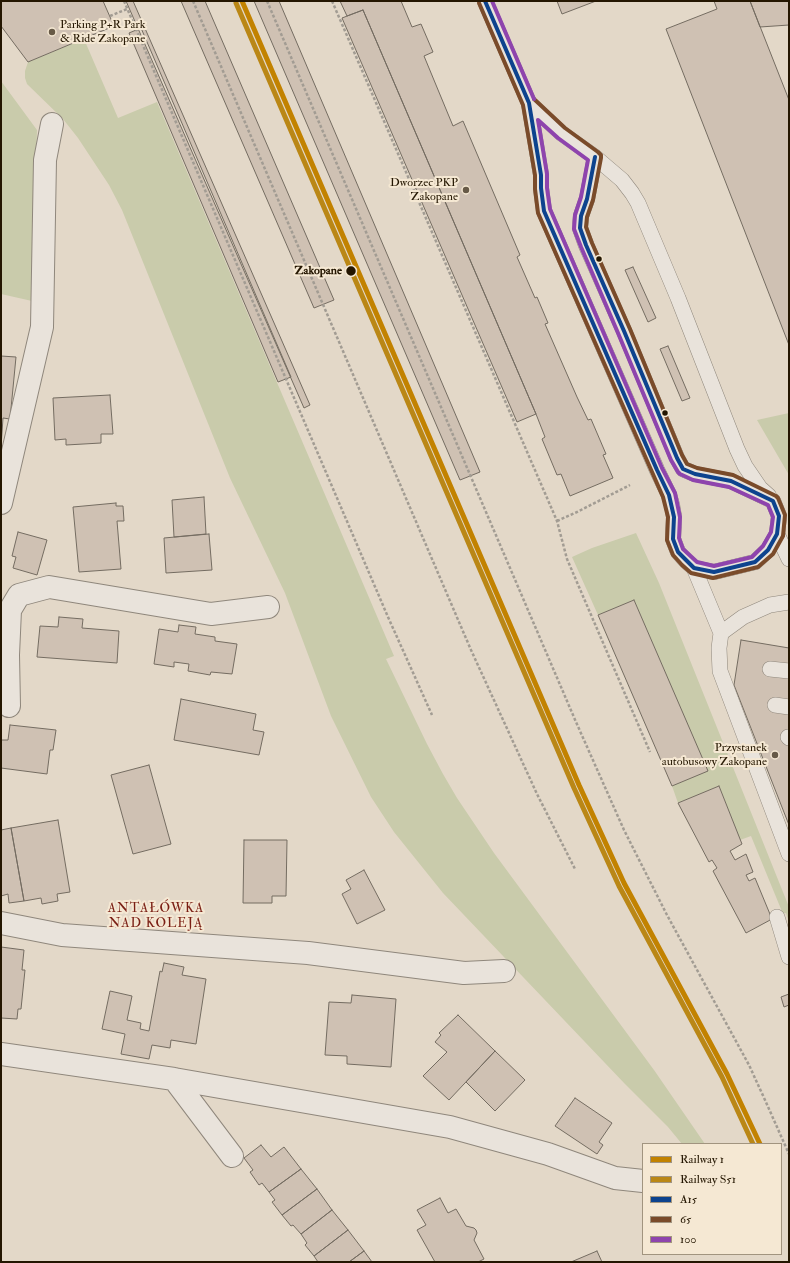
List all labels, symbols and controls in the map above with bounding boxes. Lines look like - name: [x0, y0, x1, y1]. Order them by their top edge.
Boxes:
- place label: Parking P+R Park & Ride Zakopane: [60, 18, 145, 46]
- marker: Parking P+R Park & Ride Zakopane: [47, 27, 57, 37]
- place label: Dworzec PKP Zakopane: [390, 176, 458, 204]
- marker: Dworzec PKP Zakopane: [461, 185, 471, 195]
- unlabelled marker: [594, 254, 604, 264]
- place label: Zakopane: [295, 264, 342, 278]
- marker: Zakopane: [344, 264, 358, 278]
- unlabelled marker: [660, 408, 670, 418]
- place label: Przystanek autobusowy Zakopane: [662, 741, 767, 769]
- marker: Przystanek autobusowy Zakopane: [770, 750, 780, 760]
- district label: ANTAŁÓWKA NAD KOLEJĄ: [108, 901, 204, 932]
- legend: [642, 1143, 782, 1255]
- text: Railway 1: [680, 1152, 724, 1167]
- text: Railway S51: [680, 1172, 736, 1187]
- text: A15: [680, 1192, 697, 1207]
- text: 65: [680, 1212, 691, 1227]
- text: 100: [680, 1232, 697, 1247]

